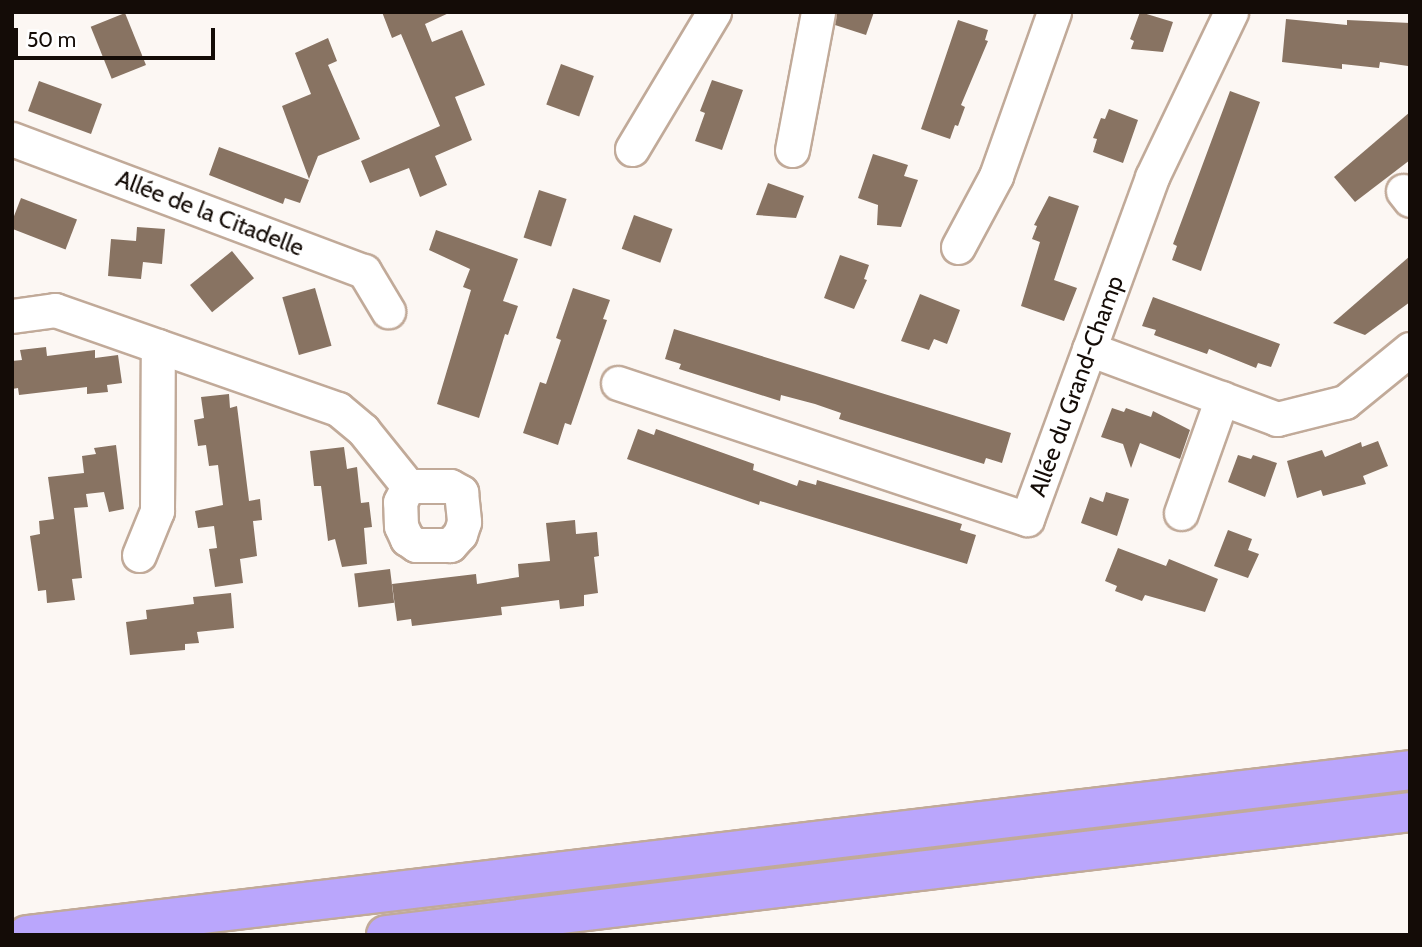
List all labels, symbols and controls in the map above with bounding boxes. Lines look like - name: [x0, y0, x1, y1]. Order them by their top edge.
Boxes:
- scale bar: [18, 14, 219, 58]
- text: 50 m: [27, 27, 76, 52]
- street label: Allée de la Citadelle: [112, 164, 308, 262]
- street label: Allée du Grand-Champ: [1023, 272, 1129, 500]

